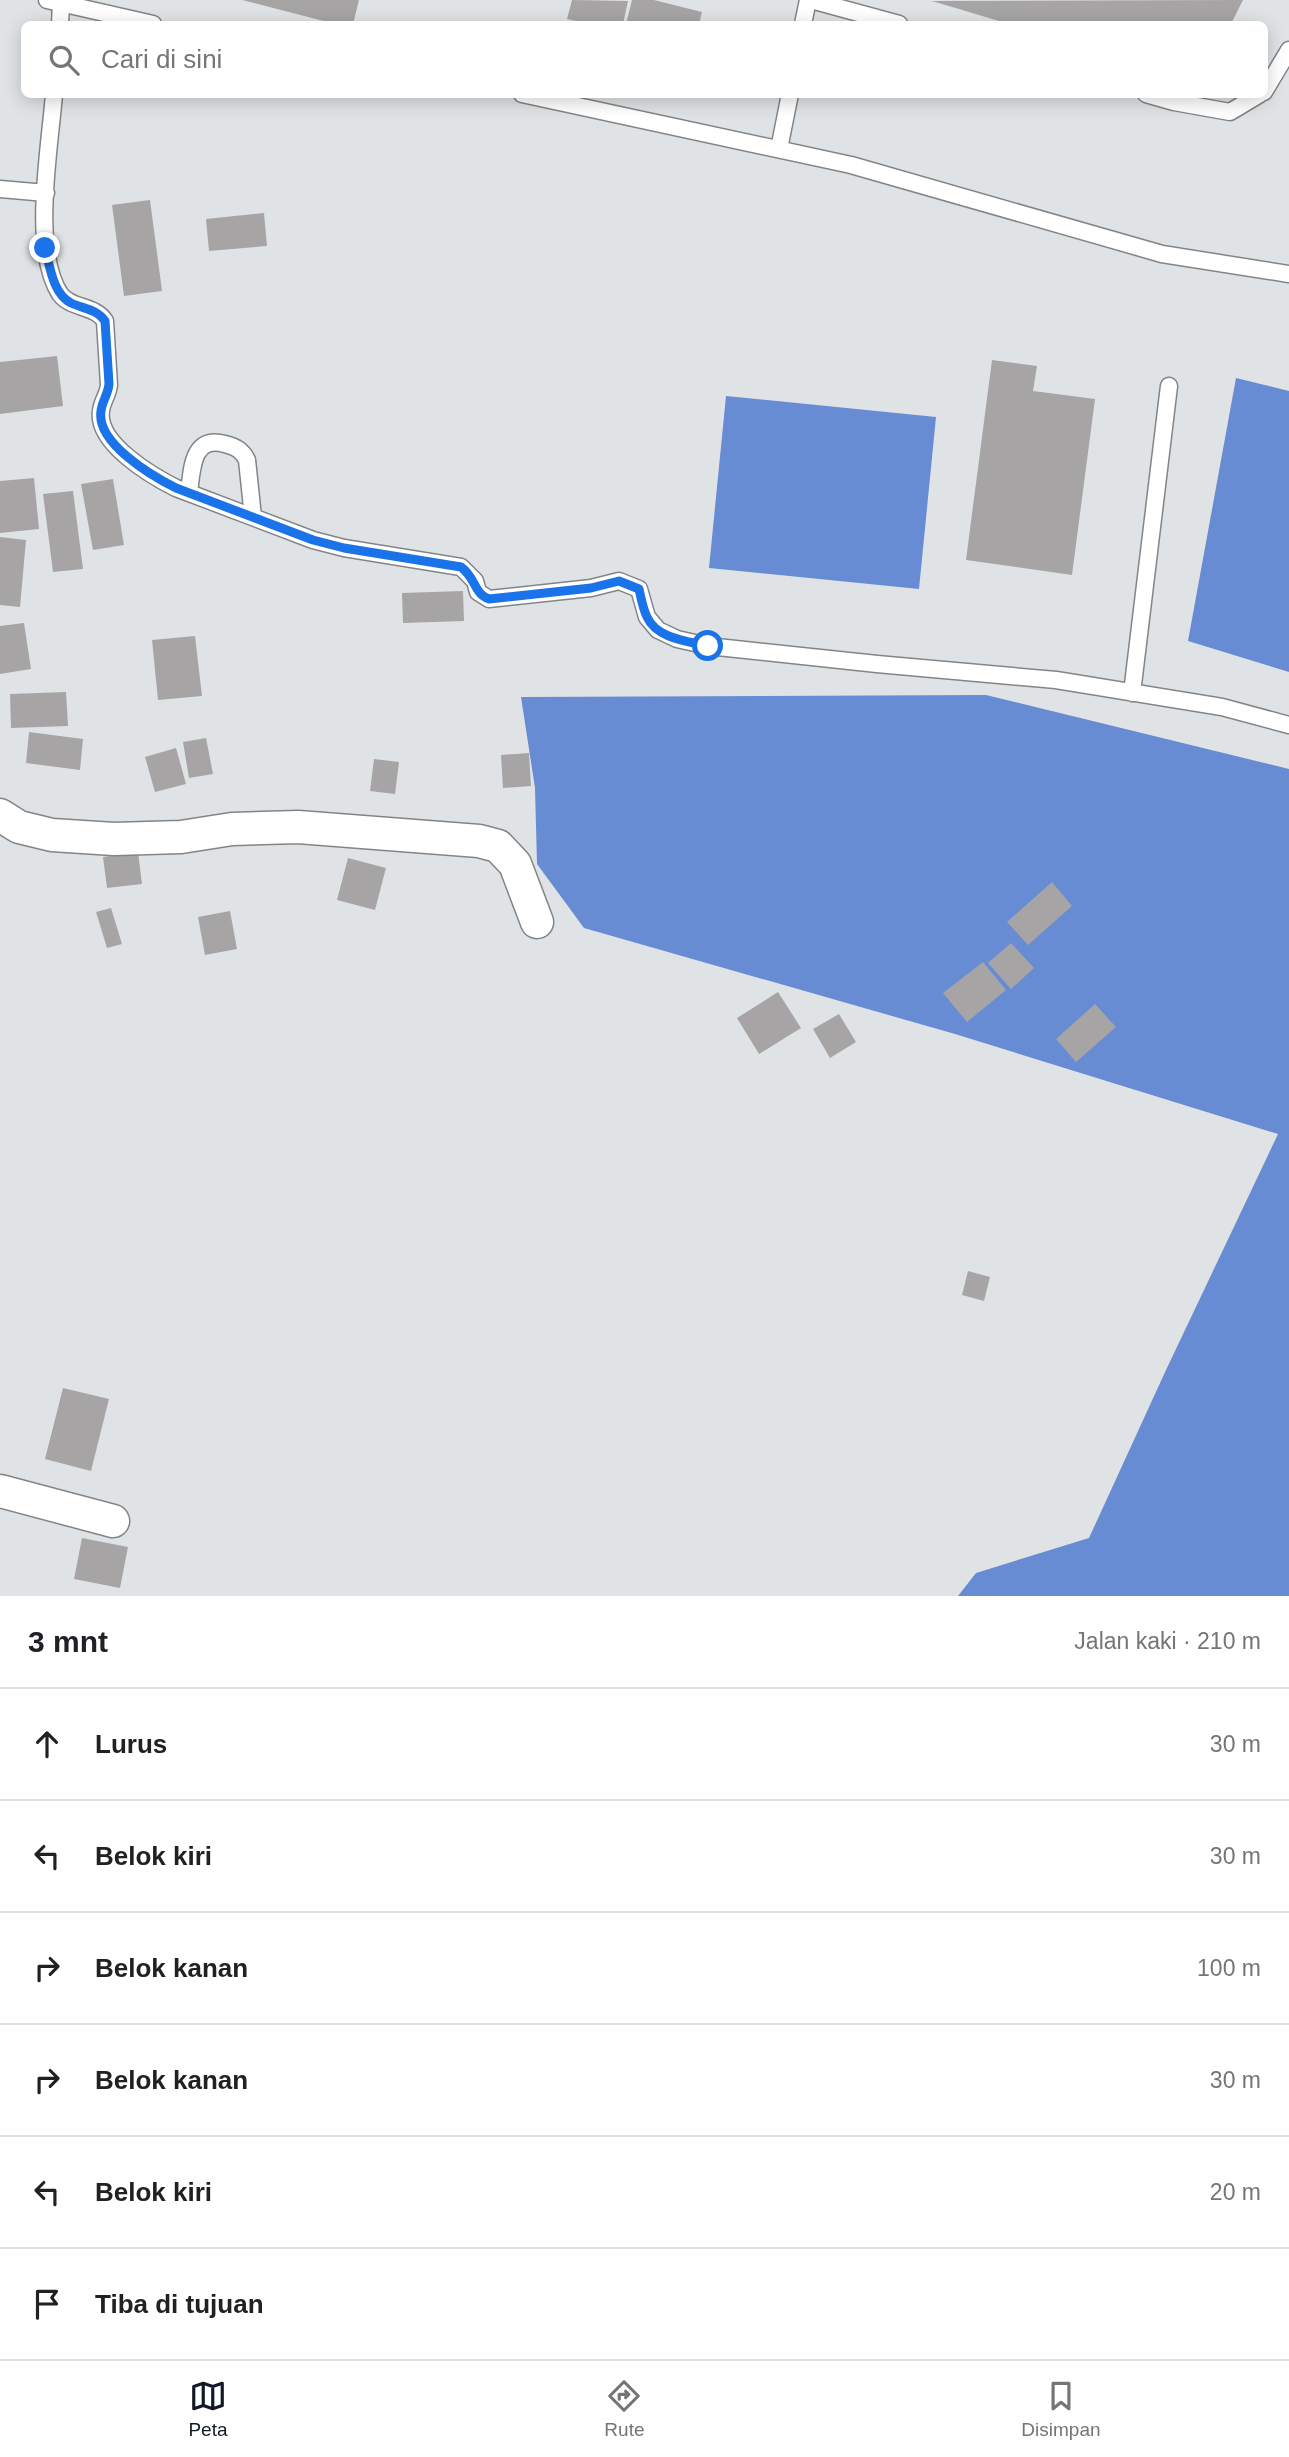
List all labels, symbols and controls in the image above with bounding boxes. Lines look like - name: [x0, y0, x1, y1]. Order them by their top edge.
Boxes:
- search box: [21, 21, 1268, 98]
- icon: search: [45, 41, 83, 79]
- text: Cari di sini: [101, 44, 222, 74]
- route end: [29, 232, 60, 263]
- route start: [692, 630, 723, 661]
- text: 3 mnt: [28, 1625, 108, 1658]
- text: Jalan kaki · 210 m: [1074, 1628, 1261, 1654]
- icon: ahead: [28, 1725, 66, 1763]
- text: Lurus: [95, 1729, 167, 1759]
- text: 30 m: [1210, 1731, 1261, 1757]
- icon: left: [28, 1837, 66, 1875]
- text: Belok kiri: [95, 1841, 212, 1871]
- text: 30 m: [1210, 1843, 1261, 1869]
- icon: right: [28, 1949, 66, 1987]
- text: Belok kanan: [95, 1953, 248, 1983]
- text: 100 m: [1197, 1955, 1261, 1981]
- icon: right: [28, 2061, 66, 2099]
- text: Belok kanan: [95, 2065, 248, 2095]
- text: 30 m: [1210, 2067, 1261, 2093]
- icon: left: [28, 2173, 66, 2211]
- text: Belok kiri: [95, 2177, 212, 2207]
- text: 20 m: [1210, 2179, 1261, 2205]
- icon: arrive: [28, 2285, 66, 2323]
- text: Tiba di tujuan: [95, 2289, 264, 2319]
- tab: Peta: [188, 2377, 228, 2441]
- tab: Rute: [604, 2377, 645, 2441]
- tab: Disimpan: [1021, 2377, 1101, 2441]

